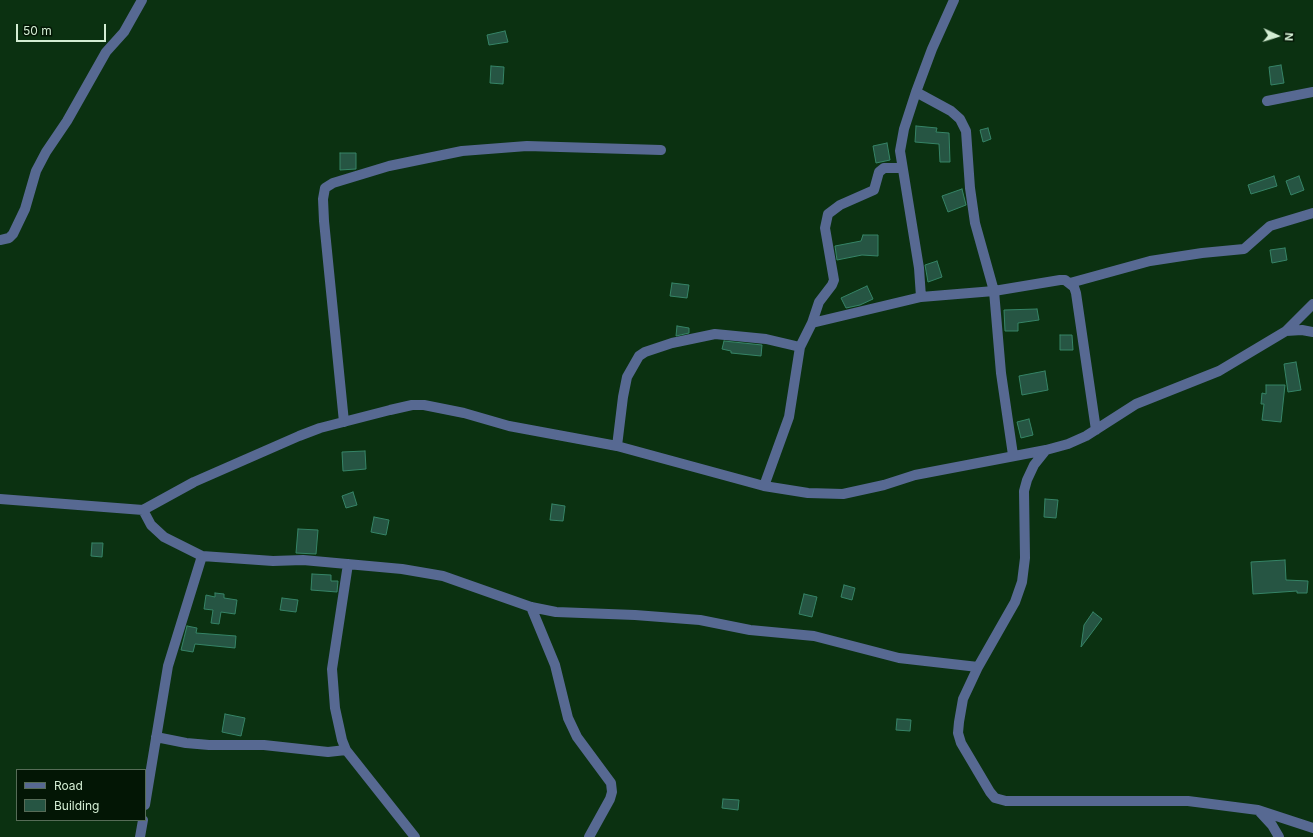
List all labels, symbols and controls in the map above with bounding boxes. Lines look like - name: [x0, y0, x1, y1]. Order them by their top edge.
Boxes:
- scale bar: [18, 16, 108, 42]
- north arrow: [1257, 16, 1297, 56]
- text: 50 m: [23, 23, 52, 38]
- text: N: [1282, 32, 1296, 42]
- legend: [16, 769, 146, 821]
- text: Road: [54, 778, 83, 793]
- text: Building: [54, 798, 99, 813]

